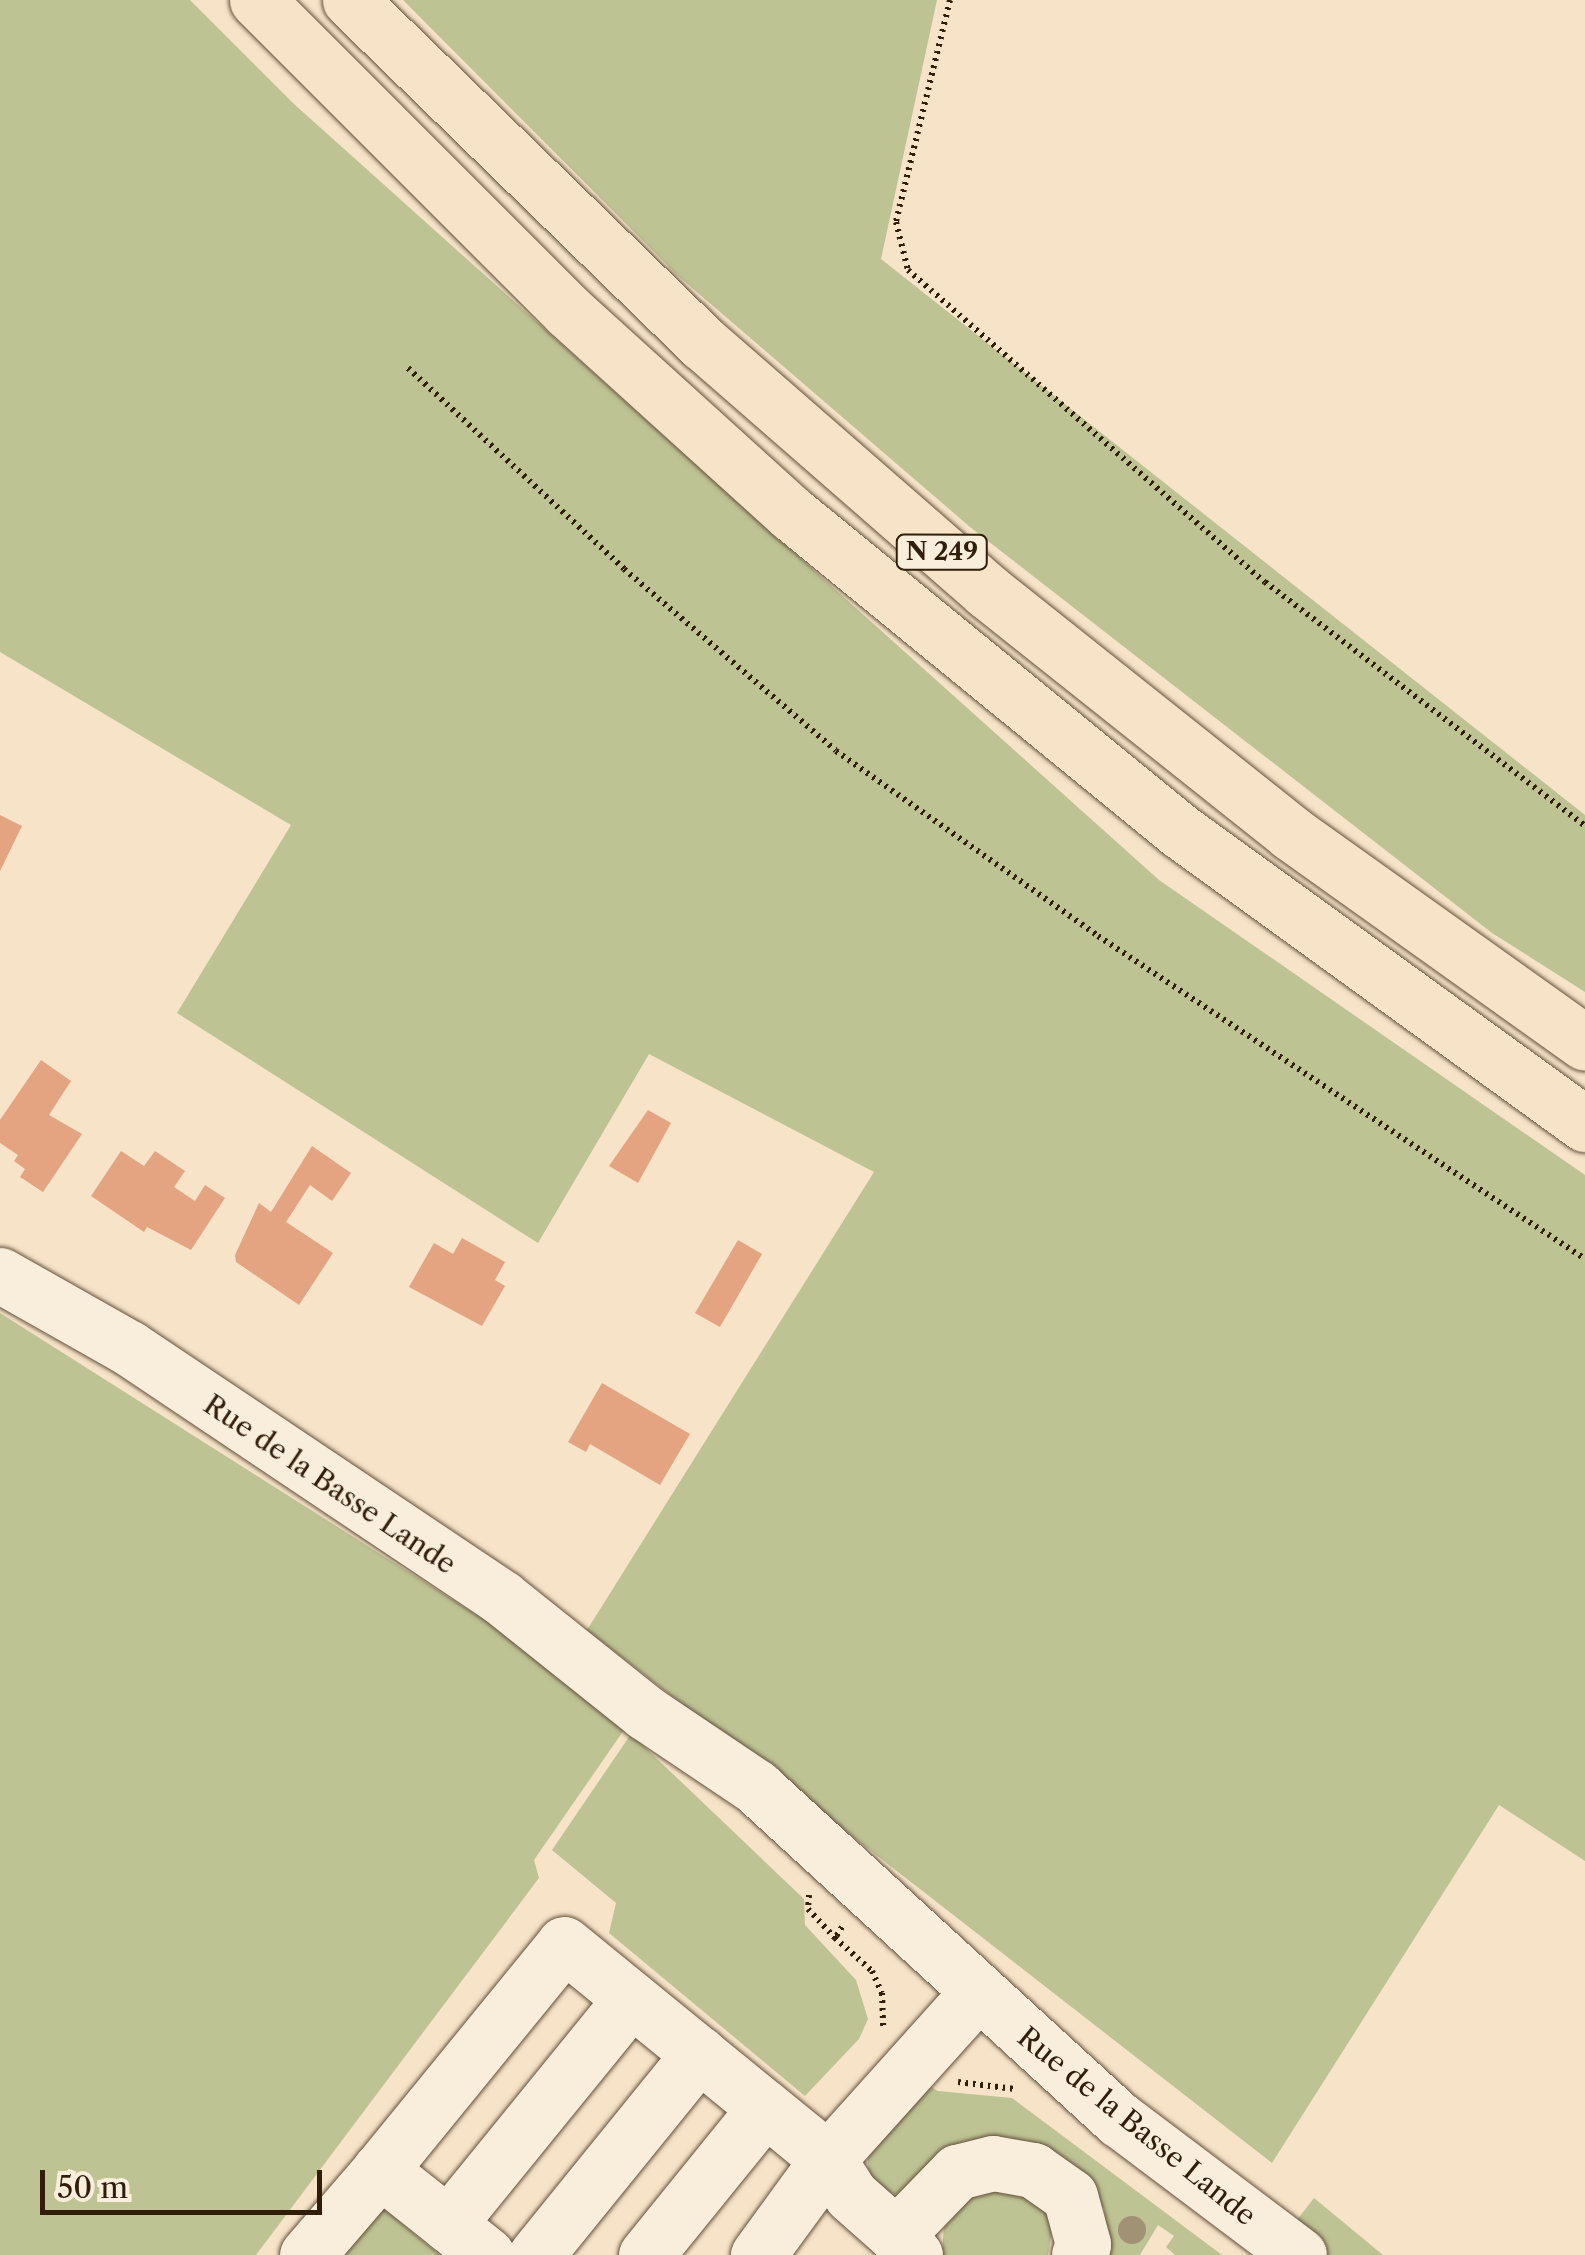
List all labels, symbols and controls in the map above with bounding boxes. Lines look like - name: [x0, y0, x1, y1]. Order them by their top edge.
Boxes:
- road number: N 249: [894, 532, 990, 572]
- street label: Rue de la Basse Lande: [198, 1387, 462, 1581]
- street label: Rue de la Basse Lande: [1011, 2020, 1263, 2232]
- scale bar: [45, 2150, 328, 2212]
- text: 50 m: [57, 2169, 128, 2206]

